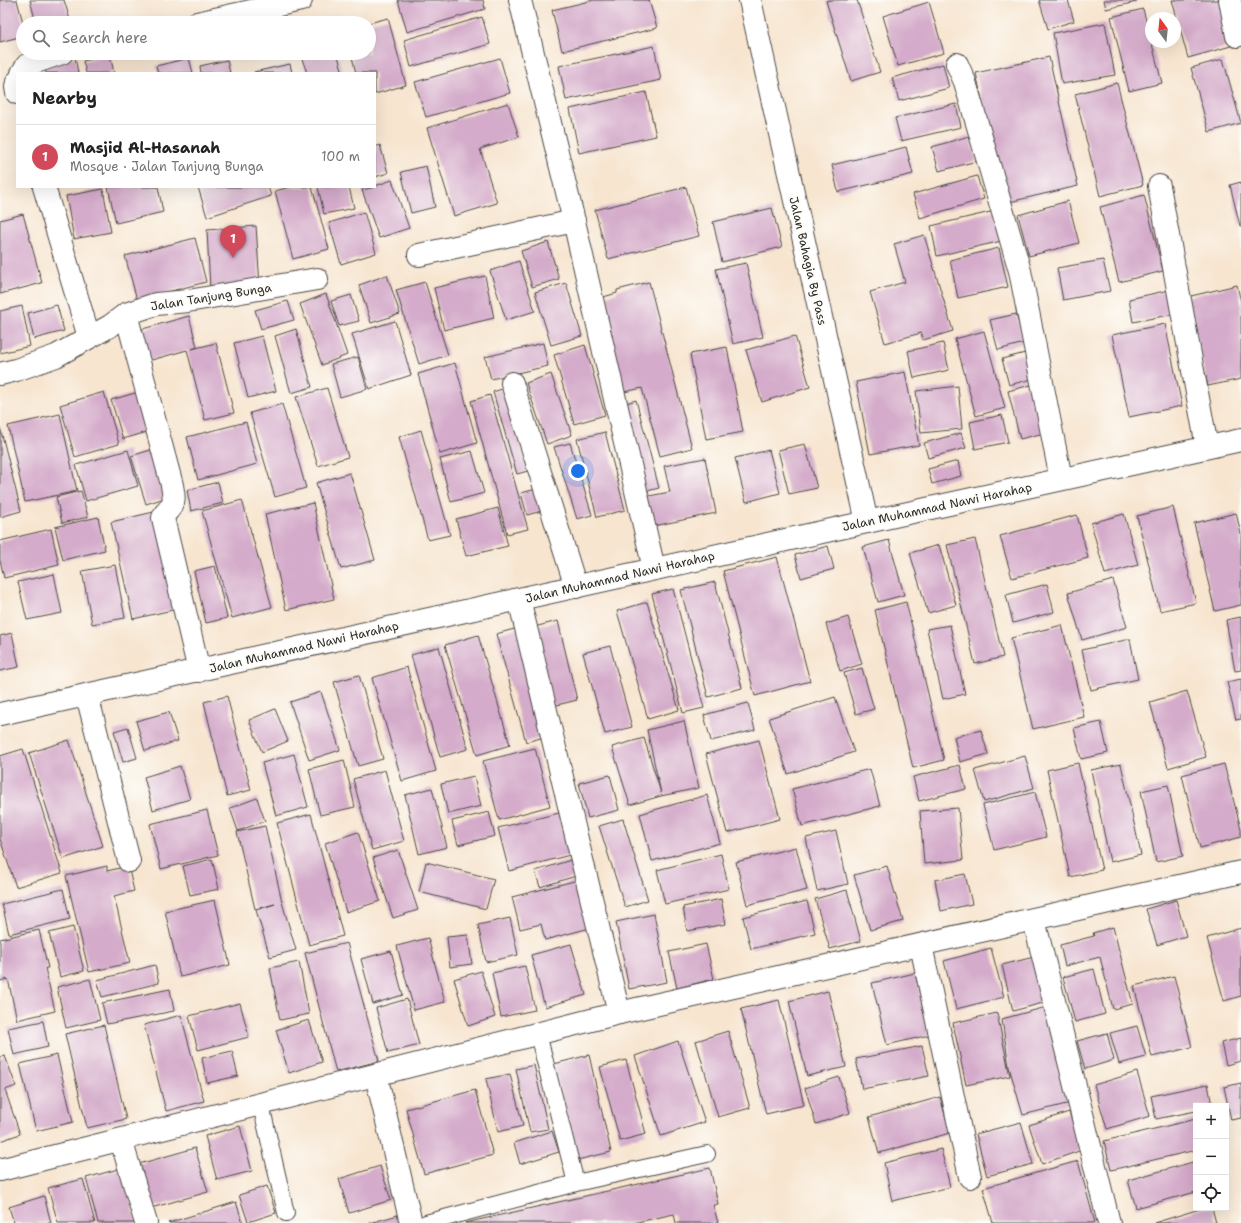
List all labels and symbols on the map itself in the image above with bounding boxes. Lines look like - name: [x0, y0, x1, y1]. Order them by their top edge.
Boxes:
- north arrow: [1145, 12, 1181, 48]
- street label: Jalan Bahagia By Pass: [785, 195, 831, 327]
- pin: 1: [220, 225, 246, 258]
- street label: Jalan Tanjung Bunga: [149, 279, 273, 314]
- your location: [568, 461, 588, 481]
- street label: Jalan Muhammad Nawi Harahap: [841, 479, 1034, 535]
- street label: Jalan Muhammad Nawi Harahap: [524, 547, 716, 607]
- street label: Jalan Muhammad Nawi Harahap: [208, 617, 400, 677]

